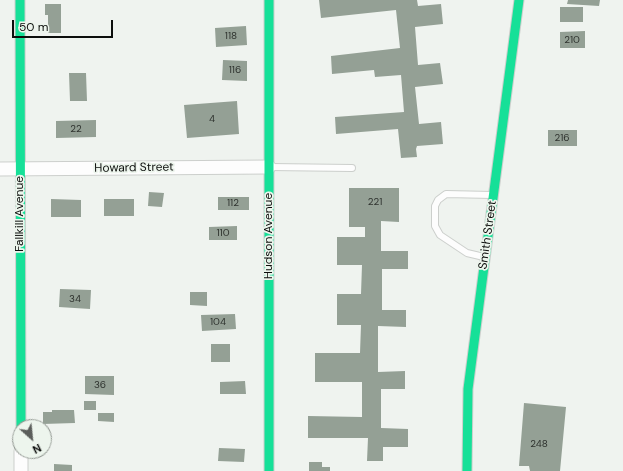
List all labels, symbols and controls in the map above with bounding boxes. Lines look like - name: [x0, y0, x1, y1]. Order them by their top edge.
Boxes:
- scale bar: [14, 12, 115, 38]
- text: 50 m: [19, 19, 48, 35]
- house number: 118: [225, 30, 237, 42]
- house number: 210: [564, 34, 580, 46]
- house number: 116: [229, 64, 241, 76]
- house number: 4: [209, 113, 215, 125]
- house number: 22: [70, 123, 82, 135]
- house number: 216: [554, 132, 570, 144]
- street label: Howard Street: [94, 160, 174, 176]
- street label: Fallkill Avenue: [13, 176, 27, 252]
- street label: Hudson Avenue: [262, 193, 276, 279]
- house number: 221: [368, 196, 382, 208]
- house number: 112: [227, 197, 239, 209]
- street label: Smith Street: [476, 200, 500, 270]
- house number: 110: [216, 227, 230, 239]
- house number: 34: [69, 293, 81, 305]
- house number: 104: [210, 316, 226, 328]
- house number: 36: [94, 379, 106, 391]
- north arrow: [12, 419, 52, 459]
- house number: 248: [530, 438, 548, 450]
- text: N: [30, 441, 44, 457]

